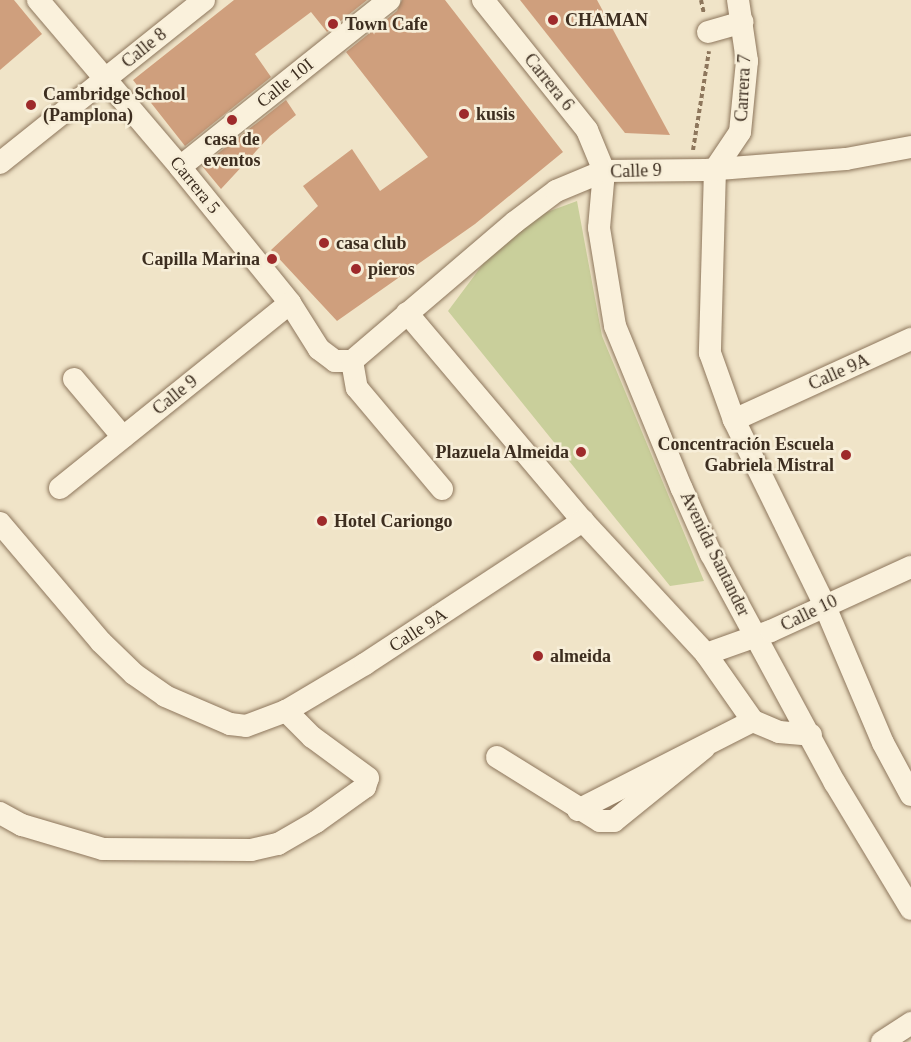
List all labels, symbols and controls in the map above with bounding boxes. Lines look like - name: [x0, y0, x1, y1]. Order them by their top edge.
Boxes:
- place label: CHAMAN: [565, 9, 648, 31]
- place label: Town Cafe: [345, 13, 428, 35]
- marker: CHAMAN: [546, 13, 560, 27]
- marker: Town Cafe: [326, 17, 340, 31]
- street label: Calle 8: [117, 23, 171, 73]
- street label: Carrera 6: [519, 49, 579, 115]
- street label: Calle 10I: [252, 54, 318, 112]
- street label: Carrera 7: [730, 54, 756, 122]
- place label: Cambridge School (Pamplona): [43, 84, 186, 127]
- marker: Cambridge School (Pamplona): [24, 98, 38, 112]
- place label: kusis: [476, 103, 515, 125]
- marker: kusis: [457, 107, 471, 121]
- marker: casa de eventos: [225, 113, 239, 127]
- place label: casa de eventos: [204, 129, 260, 172]
- street label: Carrera 5: [165, 152, 225, 218]
- street label: Calle 9: [610, 159, 662, 183]
- place label: casa club: [336, 232, 407, 254]
- marker: casa club: [317, 236, 331, 250]
- place label: Capilla Marina: [141, 248, 260, 270]
- marker: Capilla Marina: [265, 252, 279, 266]
- place label: pieros: [368, 258, 415, 280]
- marker: pieros: [349, 262, 363, 276]
- street label: Calle 9A: [805, 349, 873, 395]
- street label: Calle 9: [148, 370, 202, 420]
- place label: Concentración Escuela Gabriela Mistral: [658, 434, 834, 476]
- place label: Plazuela Almeida: [435, 441, 569, 463]
- marker: Plazuela Almeida: [574, 445, 588, 459]
- marker: Concentración Escuela Gabriela Mistral: [839, 448, 853, 462]
- street label: Avenida Santander: [675, 488, 755, 620]
- place label: Hotel Cariongo: [334, 510, 452, 532]
- marker: Hotel Cariongo: [315, 514, 329, 528]
- street label: Calle 10: [777, 590, 841, 636]
- street label: Calle 9A: [385, 603, 451, 657]
- place label: almeida: [550, 645, 611, 667]
- marker: almeida: [531, 649, 545, 663]

